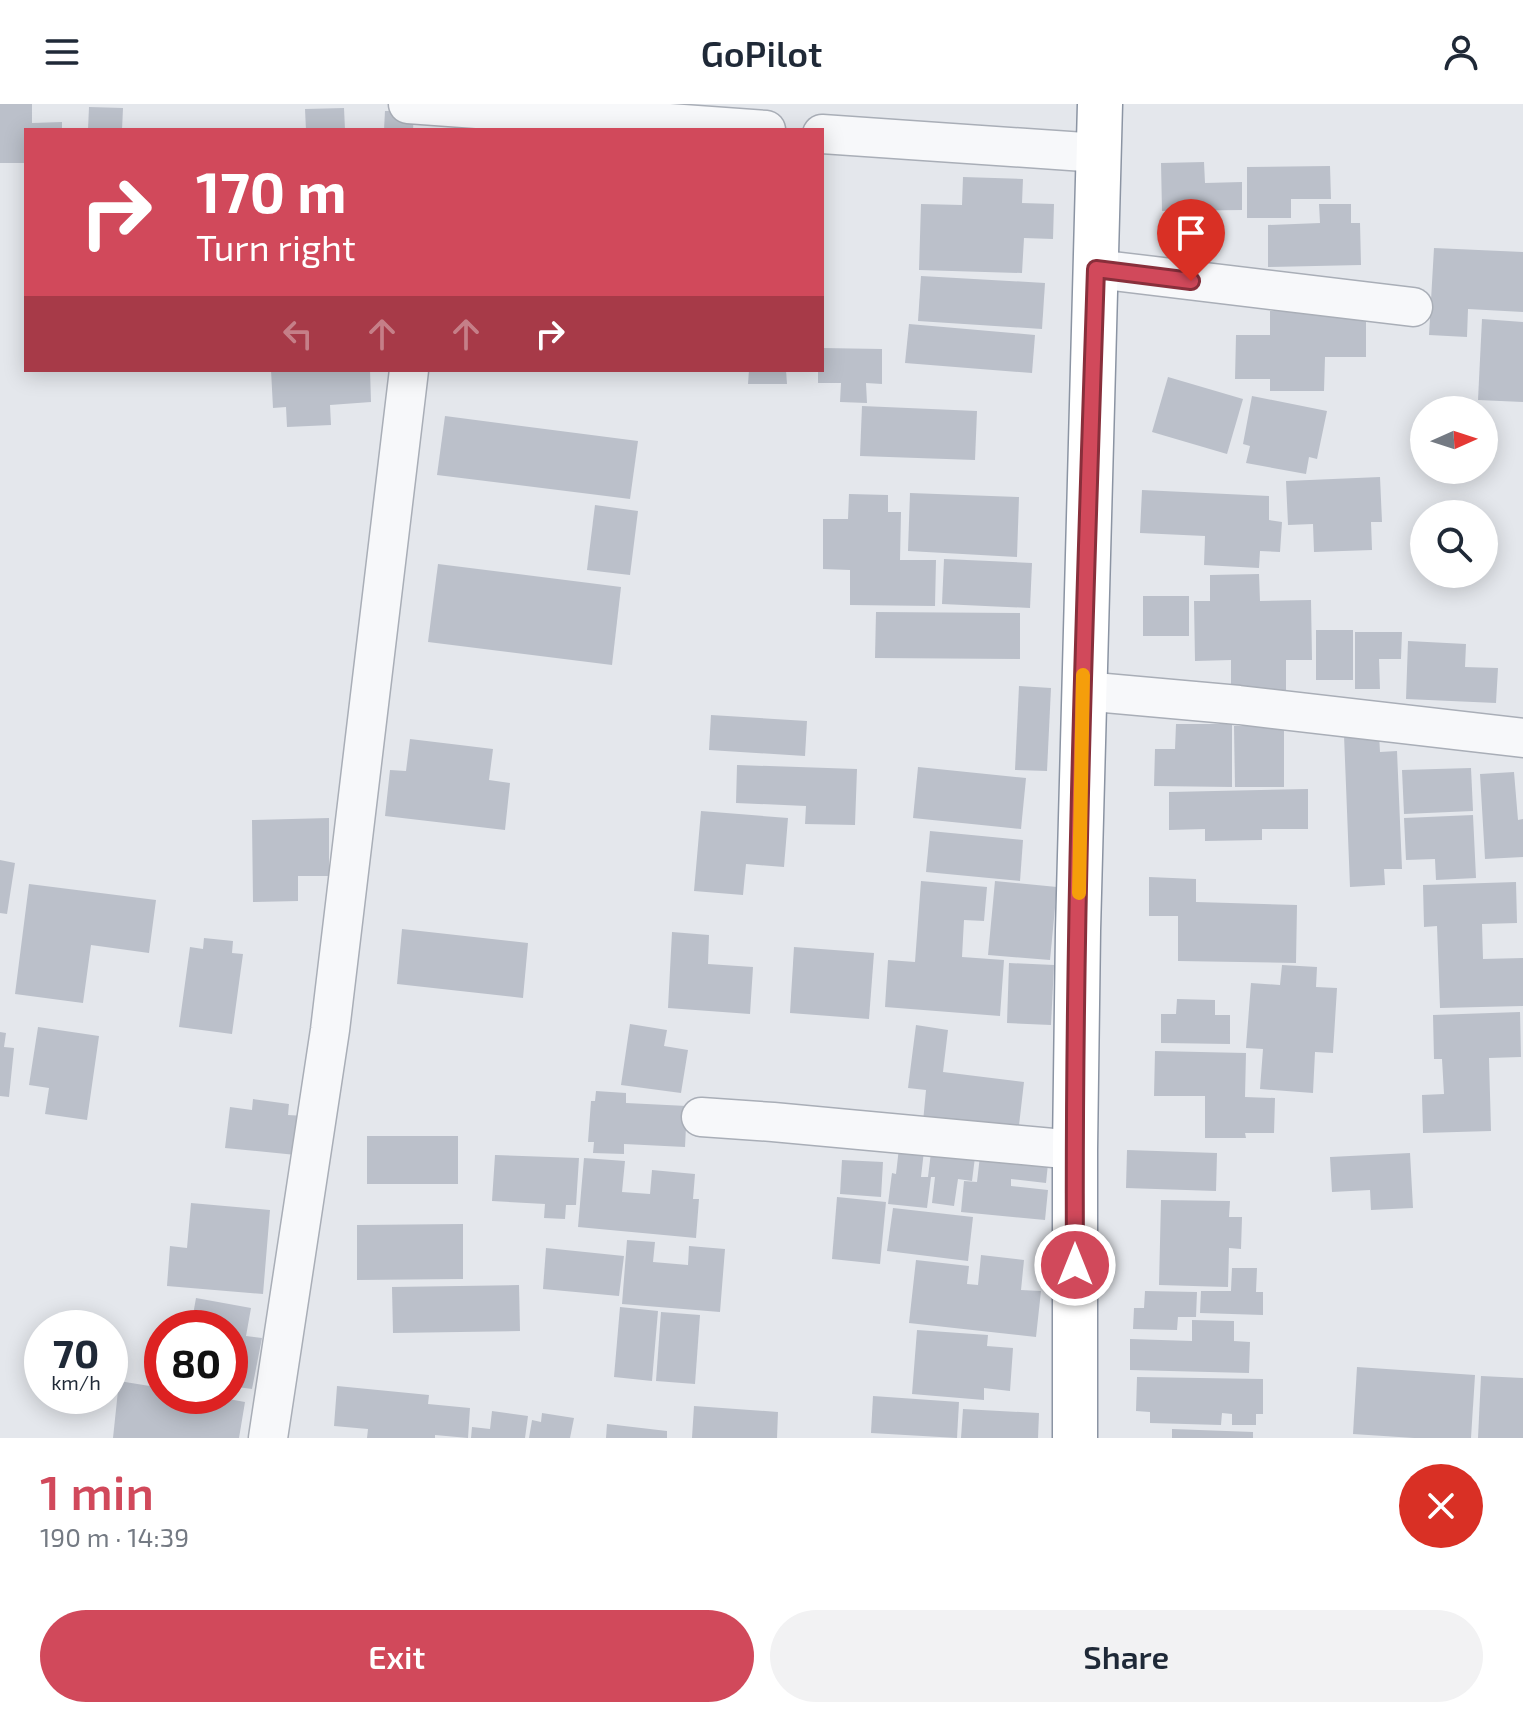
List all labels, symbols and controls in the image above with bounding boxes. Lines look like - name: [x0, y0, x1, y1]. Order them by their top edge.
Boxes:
- icon: menu: [40, 30, 84, 74]
- icon: person: [1439, 30, 1483, 74]
- text: GoPilot: [701, 31, 822, 74]
- text: 170 m: [196, 157, 347, 224]
- icon: right: [64, 160, 168, 264]
- pin: [1157, 199, 1225, 281]
- icon: arrive: [1169, 211, 1213, 255]
- text: Turn right: [196, 225, 356, 268]
- icon: left: [276, 312, 320, 356]
- icon: ahead: [360, 312, 404, 356]
- icon: ahead: [444, 312, 488, 356]
- icon: right: [528, 312, 572, 356]
- north arrow: [1410, 396, 1498, 484]
- map controls: [1410, 396, 1498, 588]
- button: search: [1410, 500, 1498, 588]
- position arrow: [1033, 1223, 1117, 1307]
- speed limit sign: 80: [144, 1310, 248, 1414]
- text: 70: [53, 1328, 99, 1376]
- text: km/h: [51, 1370, 101, 1394]
- text: 1 min: [40, 1462, 154, 1520]
- button: close: [1399, 1464, 1483, 1548]
- text: 190 m · 14:39: [40, 1521, 189, 1552]
- button: Exit: [40, 1610, 754, 1702]
- button: Share: [770, 1610, 1483, 1702]

